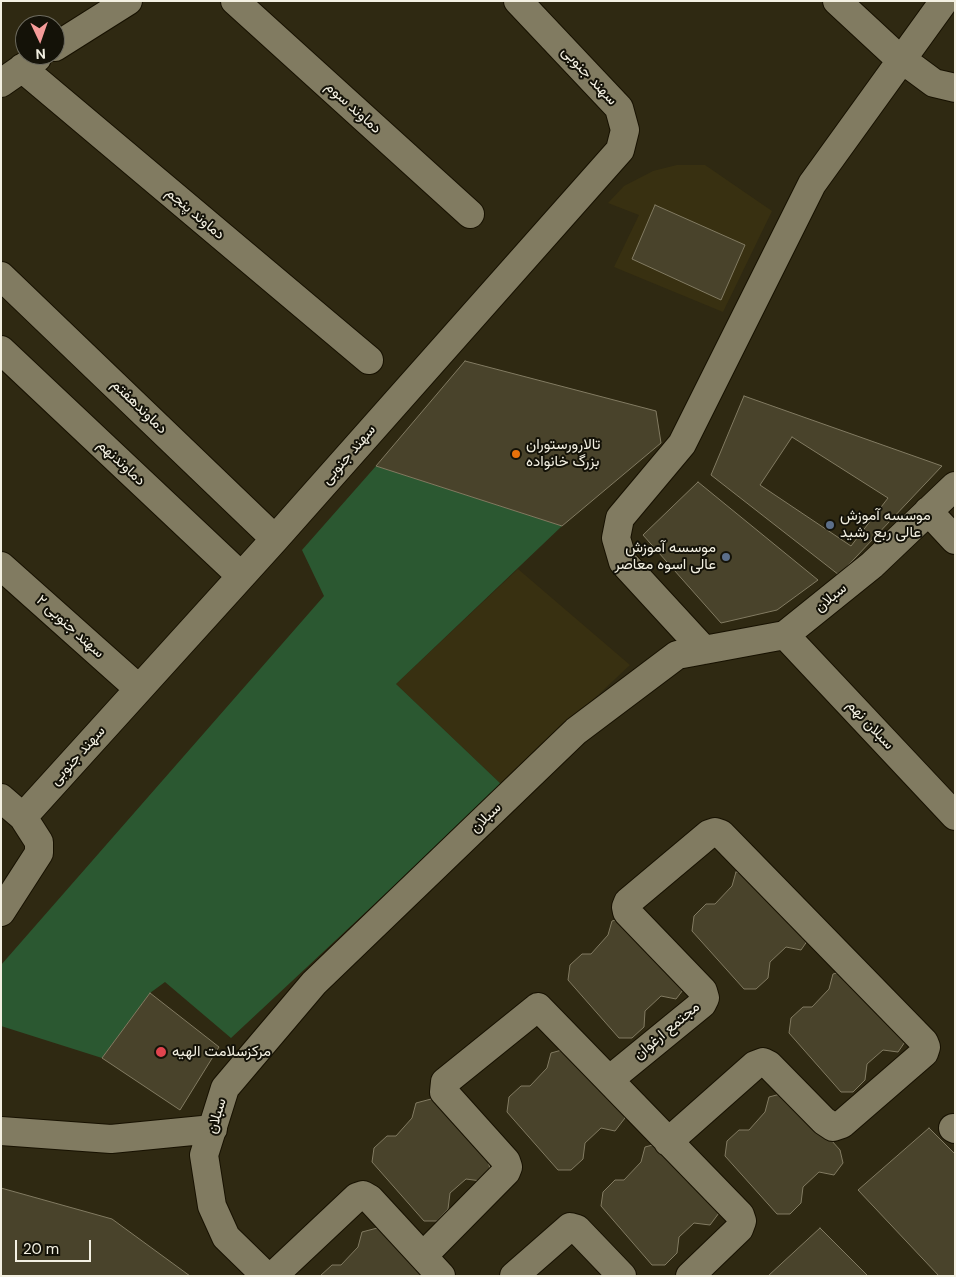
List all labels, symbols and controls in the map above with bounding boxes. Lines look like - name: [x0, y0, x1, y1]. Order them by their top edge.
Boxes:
- north arrow: [15, 15, 65, 65]
- street label: سهند جنوبی: [557, 43, 621, 109]
- text: N: [35, 45, 46, 63]
- street label: دماوند سوم: [321, 78, 385, 138]
- street label: دماوند پنجم: [162, 184, 228, 244]
- street label: دماوندهفتم: [107, 376, 171, 438]
- street label: سهند جنوبی: [318, 421, 380, 489]
- street label: دماوندنهم: [93, 436, 149, 490]
- place label: تالارورستوران بزرگ خانواده: [526, 436, 601, 471]
- marker: تالارورستوران بزرگ خانواده: [510, 448, 522, 460]
- place label: موسسه آموزش عالی ربع رشید: [840, 507, 931, 542]
- marker: موسسه آموزش عالی ربع رشید: [824, 519, 836, 531]
- place label: موسسه آموزش عالی اسوه معاصر: [614, 539, 716, 574]
- marker: موسسه آموزش عالی اسوه معاصر: [720, 551, 732, 563]
- street label: سبلان: [811, 580, 851, 616]
- street label: سهند جنوبی ۲: [32, 592, 108, 662]
- street label: سبلان نهم: [842, 696, 898, 754]
- street label: سهند جنوبی: [47, 723, 109, 789]
- street label: سبلان: [467, 799, 505, 837]
- street label: مجتمع ارغوان: [630, 998, 704, 1064]
- place label: مرکزسلامت الهیه: [172, 1043, 271, 1061]
- marker: مرکزسلامت الهیه: [154, 1045, 168, 1059]
- street label: سبلان: [203, 1096, 231, 1136]
- scale bar: [18, 1230, 94, 1262]
- text: 20 m: [23, 1239, 59, 1259]

